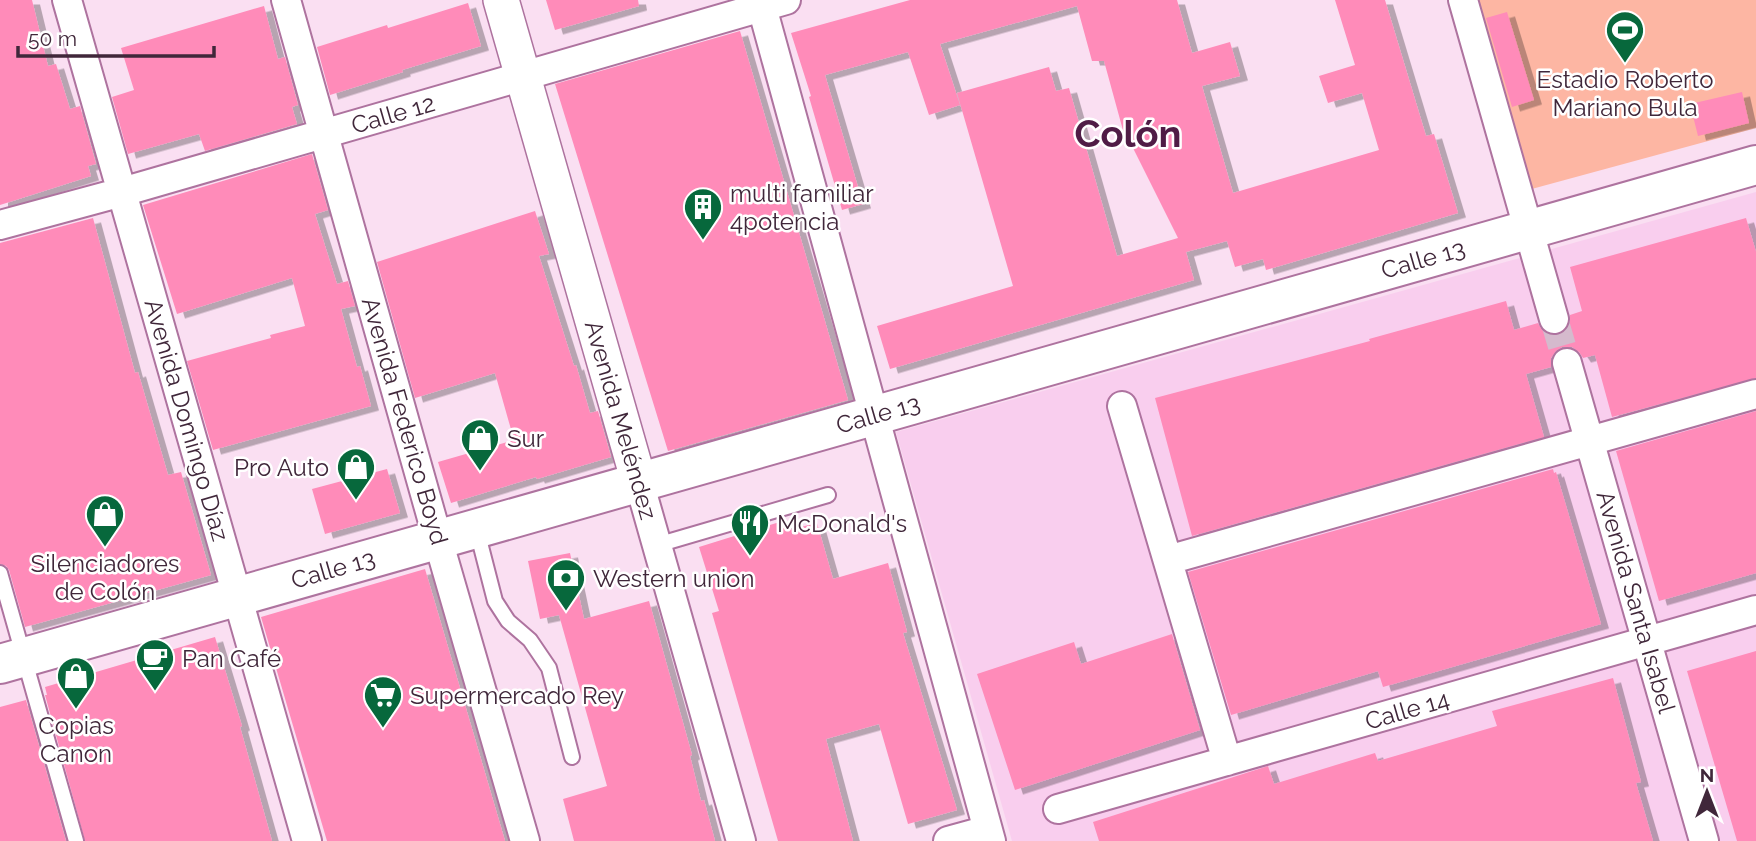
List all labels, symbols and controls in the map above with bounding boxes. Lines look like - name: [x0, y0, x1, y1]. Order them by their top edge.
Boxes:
- sports icon: Estadio Roberto Mariano Bula: [1604, 9, 1646, 64]
- scale bar: [18, 14, 214, 58]
- text: 50 m: [28, 26, 77, 51]
- place label: Estadio Roberto Mariano Bula: [1537, 65, 1713, 122]
- street label: Calle 12: [348, 88, 438, 140]
- district label: Colón: [1074, 111, 1182, 156]
- place label: multi familiar 4potencia: [730, 179, 874, 236]
- building icon: multi familiar 4potencia: [682, 186, 724, 241]
- street label: Calle 13: [1378, 233, 1468, 285]
- street label: Avenida Federico Boyd: [356, 294, 454, 548]
- street label: Avenida Domingo Díaz: [139, 296, 235, 544]
- street label: Avenida Meléndez: [579, 317, 663, 523]
- street label: Calle 13: [833, 388, 923, 440]
- shop icon: Sur: [459, 417, 501, 472]
- place label: Sur: [507, 424, 545, 453]
- shop icon: Pro Auto: [335, 446, 377, 501]
- place label: Pro Auto: [234, 453, 329, 482]
- street label: Avenida Santa Isabel: [1590, 487, 1682, 717]
- shop icon: Silenciadores de Colón: [84, 493, 126, 548]
- restaurant icon: McDonald's: [729, 502, 771, 557]
- place label: McDonald's: [777, 509, 907, 538]
- street label: Calle 13: [288, 543, 378, 595]
- place label: Silenciadores de Colón: [31, 549, 179, 606]
- bank icon: Western union: [545, 557, 587, 612]
- place label: Western union: [593, 564, 754, 593]
- cafe icon: Pan Café: [134, 637, 176, 692]
- place label: Pan Café: [182, 644, 281, 673]
- shop icon: Copias Canon: [55, 655, 97, 710]
- supermarket icon: Supermercado Rey: [362, 674, 404, 729]
- place label: Supermercado Rey: [410, 681, 624, 710]
- street label: Calle 14: [1362, 684, 1452, 736]
- place label: Copias Canon: [38, 711, 114, 768]
- north arrow: [1672, 757, 1742, 827]
- text: N: [1700, 764, 1714, 786]

